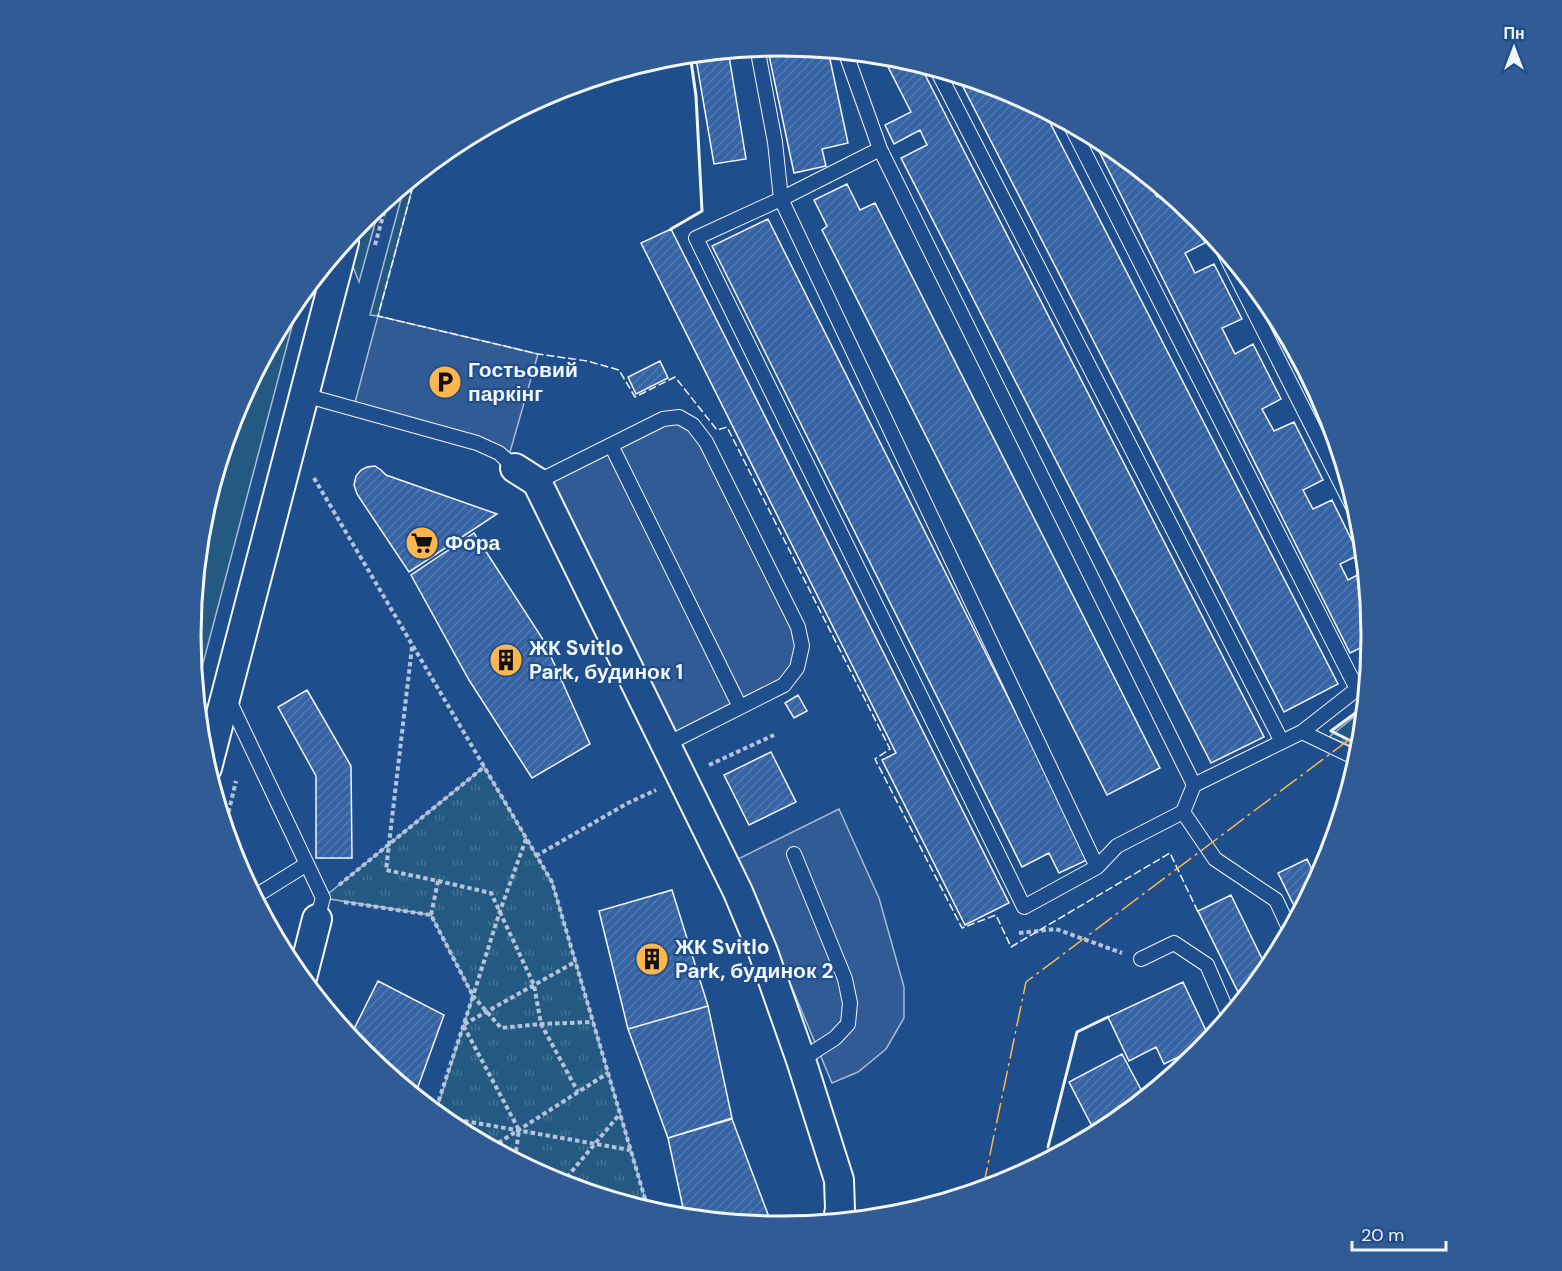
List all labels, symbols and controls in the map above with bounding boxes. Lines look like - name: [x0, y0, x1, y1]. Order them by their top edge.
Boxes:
- north arrow: [1484, 18, 1544, 78]
- text: Пн: [1503, 23, 1525, 44]
- place label: Гостьовий паркінг: [468, 356, 578, 408]
- parking icon: Гостьовий паркінг: [427, 364, 463, 400]
- supermarket icon: Фора: [404, 525, 440, 561]
- place label: Фора: [445, 529, 501, 557]
- place label: ЖК Svitlo Park, будинок 1: [528, 634, 683, 686]
- building icon: ЖК Svitlo Park, будинок 1: [488, 642, 524, 678]
- place label: ЖК Svitlo Park, будинок 2: [674, 933, 834, 985]
- building icon: ЖК Svitlo Park, будинок 2: [634, 941, 670, 977]
- scale bar: [1352, 1214, 1446, 1252]
- text: 20 m: [1361, 1223, 1404, 1247]

